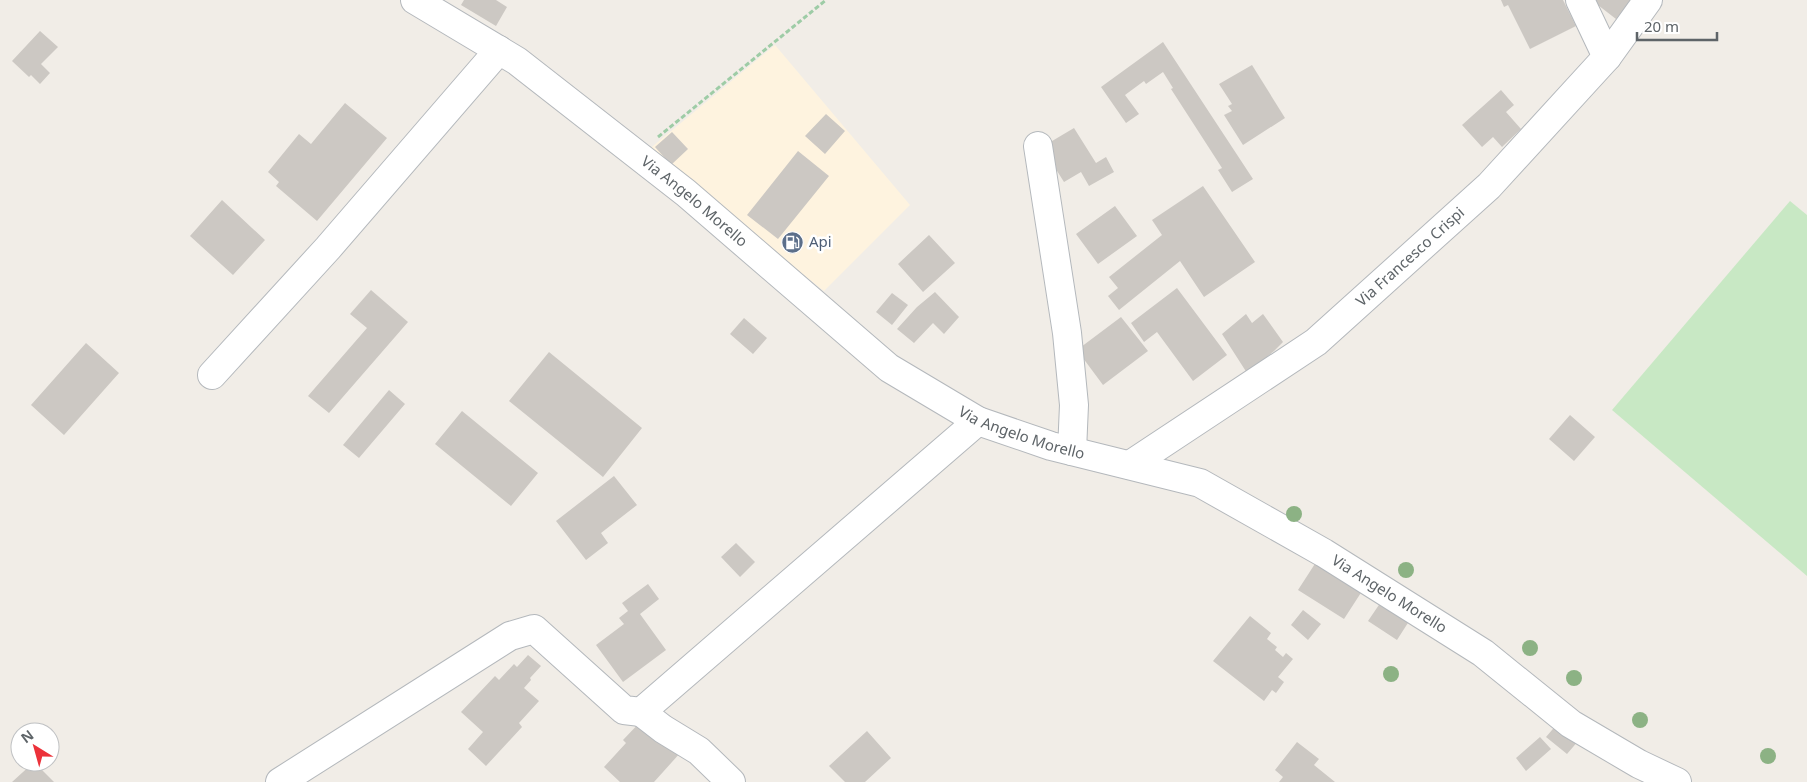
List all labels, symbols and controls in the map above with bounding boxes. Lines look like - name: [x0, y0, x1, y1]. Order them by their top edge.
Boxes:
- scale bar: [1637, 10, 1717, 42]
- text: 20 m: [1644, 16, 1679, 36]
- street label: Via Angelo Morello: [637, 151, 752, 251]
- street label: Via Francesco Crispi: [1351, 202, 1468, 310]
- fuel station icon: Api: [781, 230, 805, 254]
- place label: Api: [809, 231, 832, 251]
- street label: Via Angelo Morello: [955, 401, 1087, 463]
- street label: Via Angelo Morello: [1328, 549, 1451, 637]
- north arrow: [10, 722, 60, 772]
- text: N: [17, 725, 37, 747]

